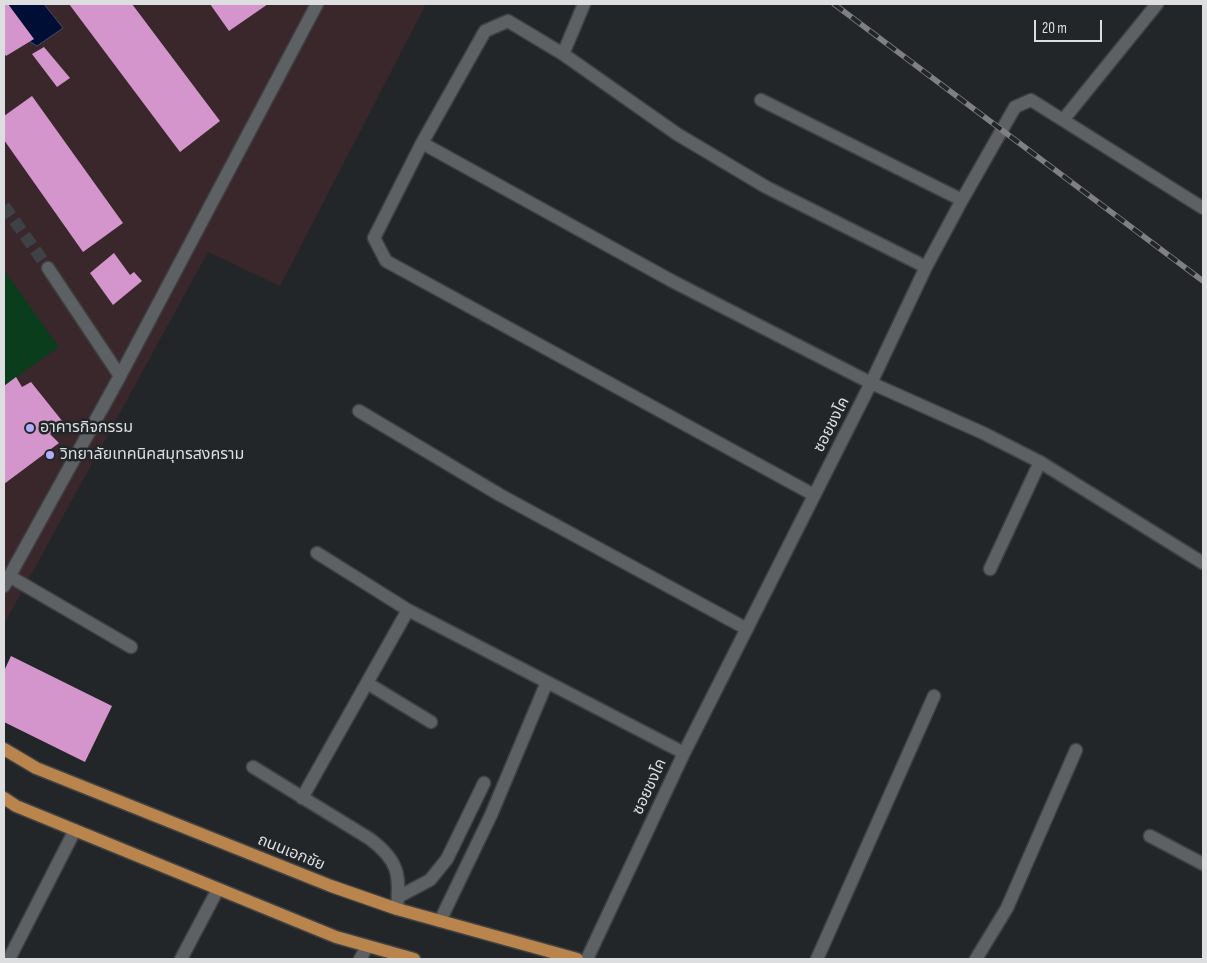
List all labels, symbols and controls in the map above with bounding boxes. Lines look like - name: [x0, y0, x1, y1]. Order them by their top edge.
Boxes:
- scale bar: [1037, 10, 1104, 42]
- text: 20 m: [1042, 19, 1067, 38]
- street label: ซอยชงโค: [810, 394, 854, 456]
- place label: อาคารกิจกรรม: [40, 418, 133, 438]
- marker: อาคารกิจกรรม: [24, 422, 36, 434]
- place label: วิทยาลัยเทคนิคสมุทรสงคราม: [60, 445, 244, 465]
- marker: วิทยาลัยเทคนิคสมุทรสงคราม: [44, 449, 56, 461]
- street label: ซอยชงโค: [629, 756, 671, 818]
- street label: ถนนเอกชัย: [255, 831, 327, 875]

